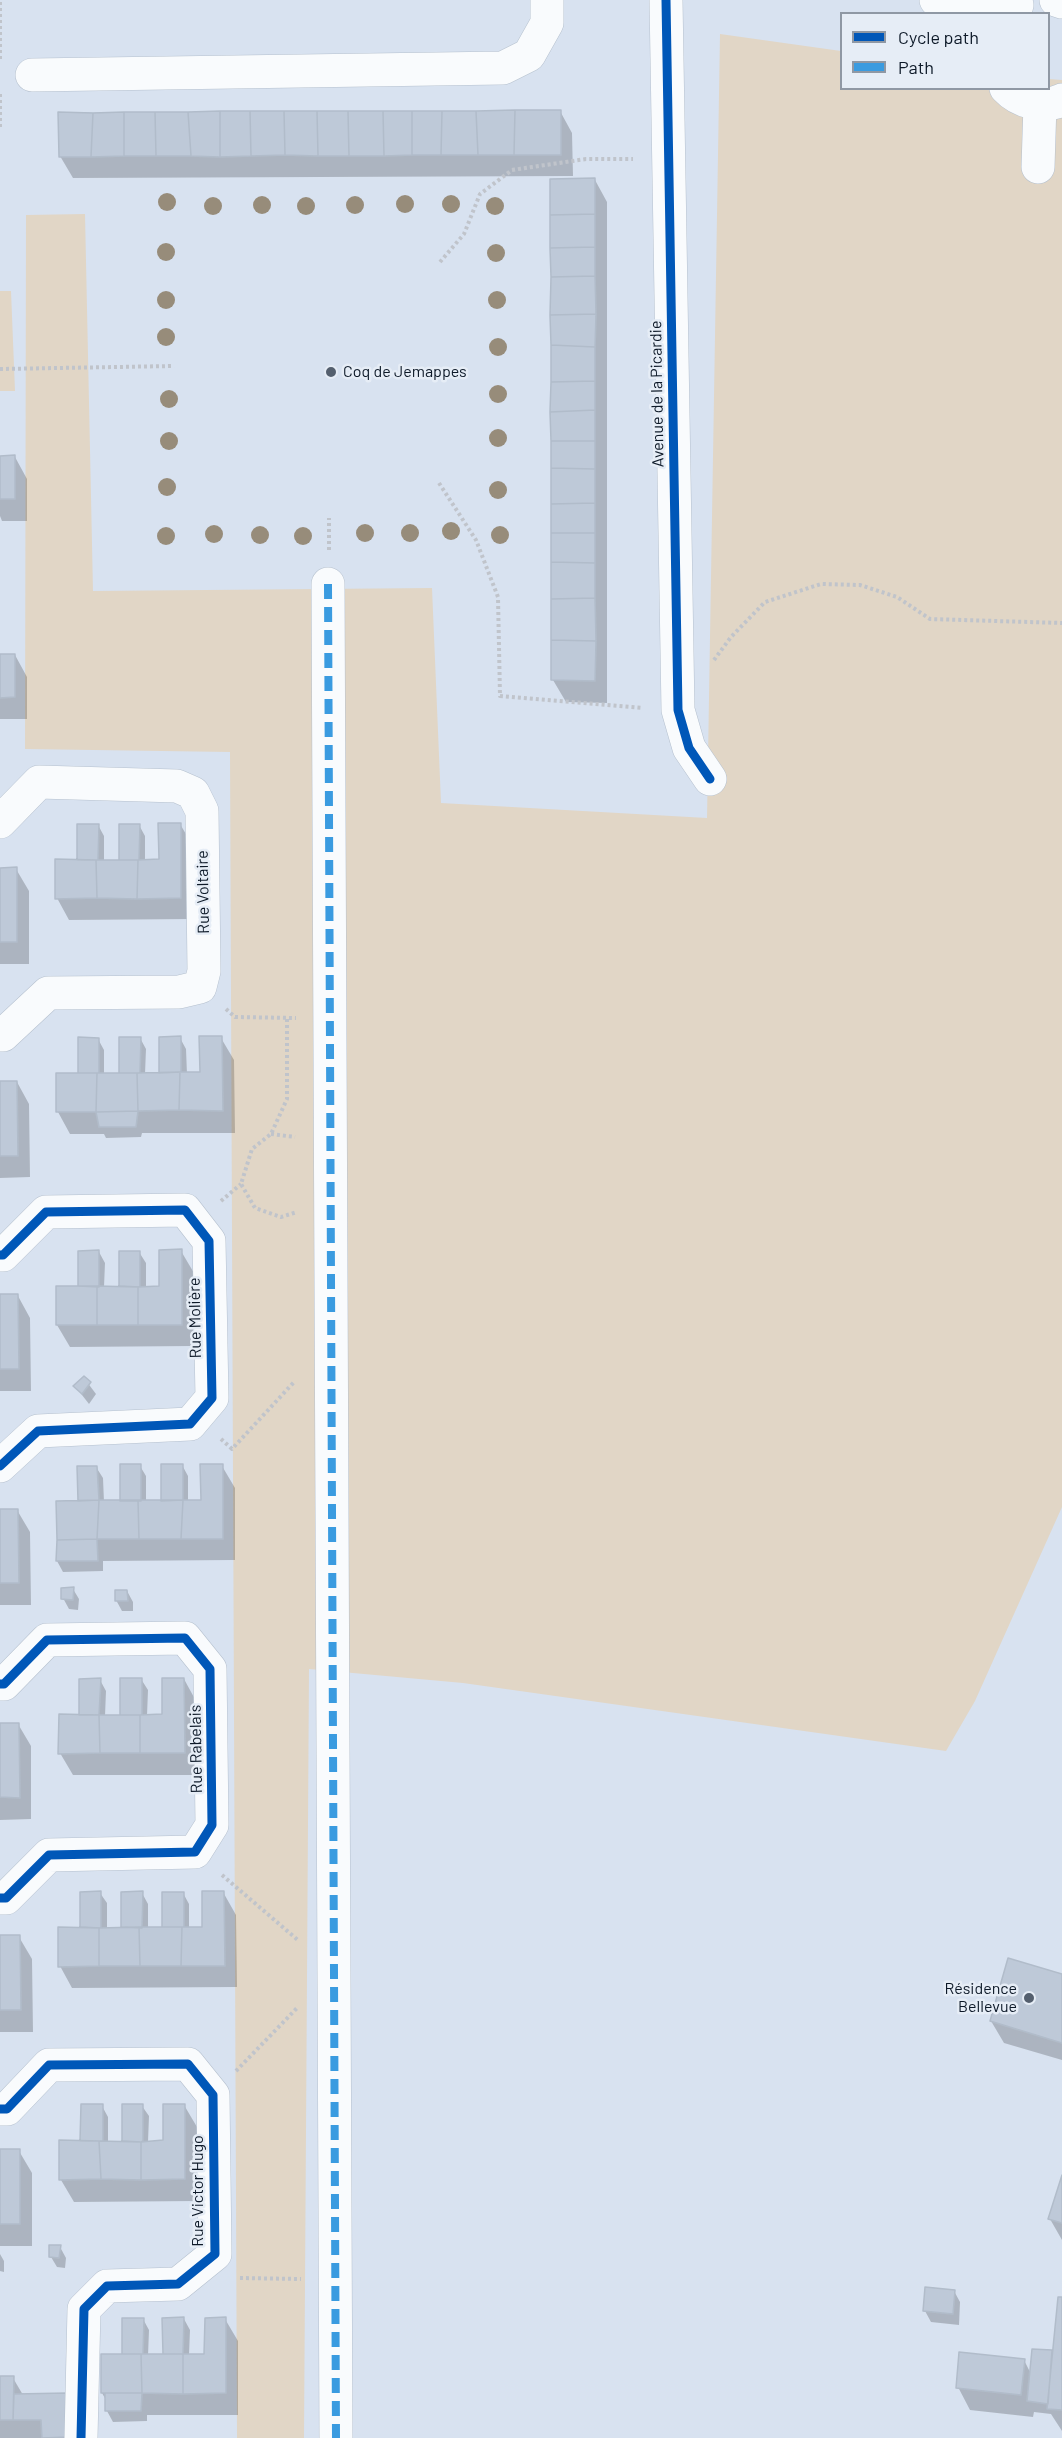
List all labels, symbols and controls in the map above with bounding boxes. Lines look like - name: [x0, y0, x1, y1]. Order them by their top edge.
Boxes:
- legend: [840, 12, 1050, 90]
- text: Cycle path: [898, 26, 979, 48]
- text: Path: [898, 56, 934, 78]
- street label: Avenue de la Picardie: [646, 320, 668, 468]
- place label: Coq de Jemappes: [343, 362, 467, 382]
- marker: Coq de Jemappes: [324, 365, 338, 379]
- street label: Rue Voltaire: [193, 850, 213, 934]
- street label: Rue Molière: [185, 1277, 205, 1359]
- street label: Rue Rabelais: [186, 1704, 206, 1794]
- place label: Résidence Bellevue: [945, 1979, 1017, 2017]
- marker: Résidence Bellevue: [1022, 1991, 1036, 2005]
- street label: Rue Victor Hugo: [188, 2135, 208, 2247]

